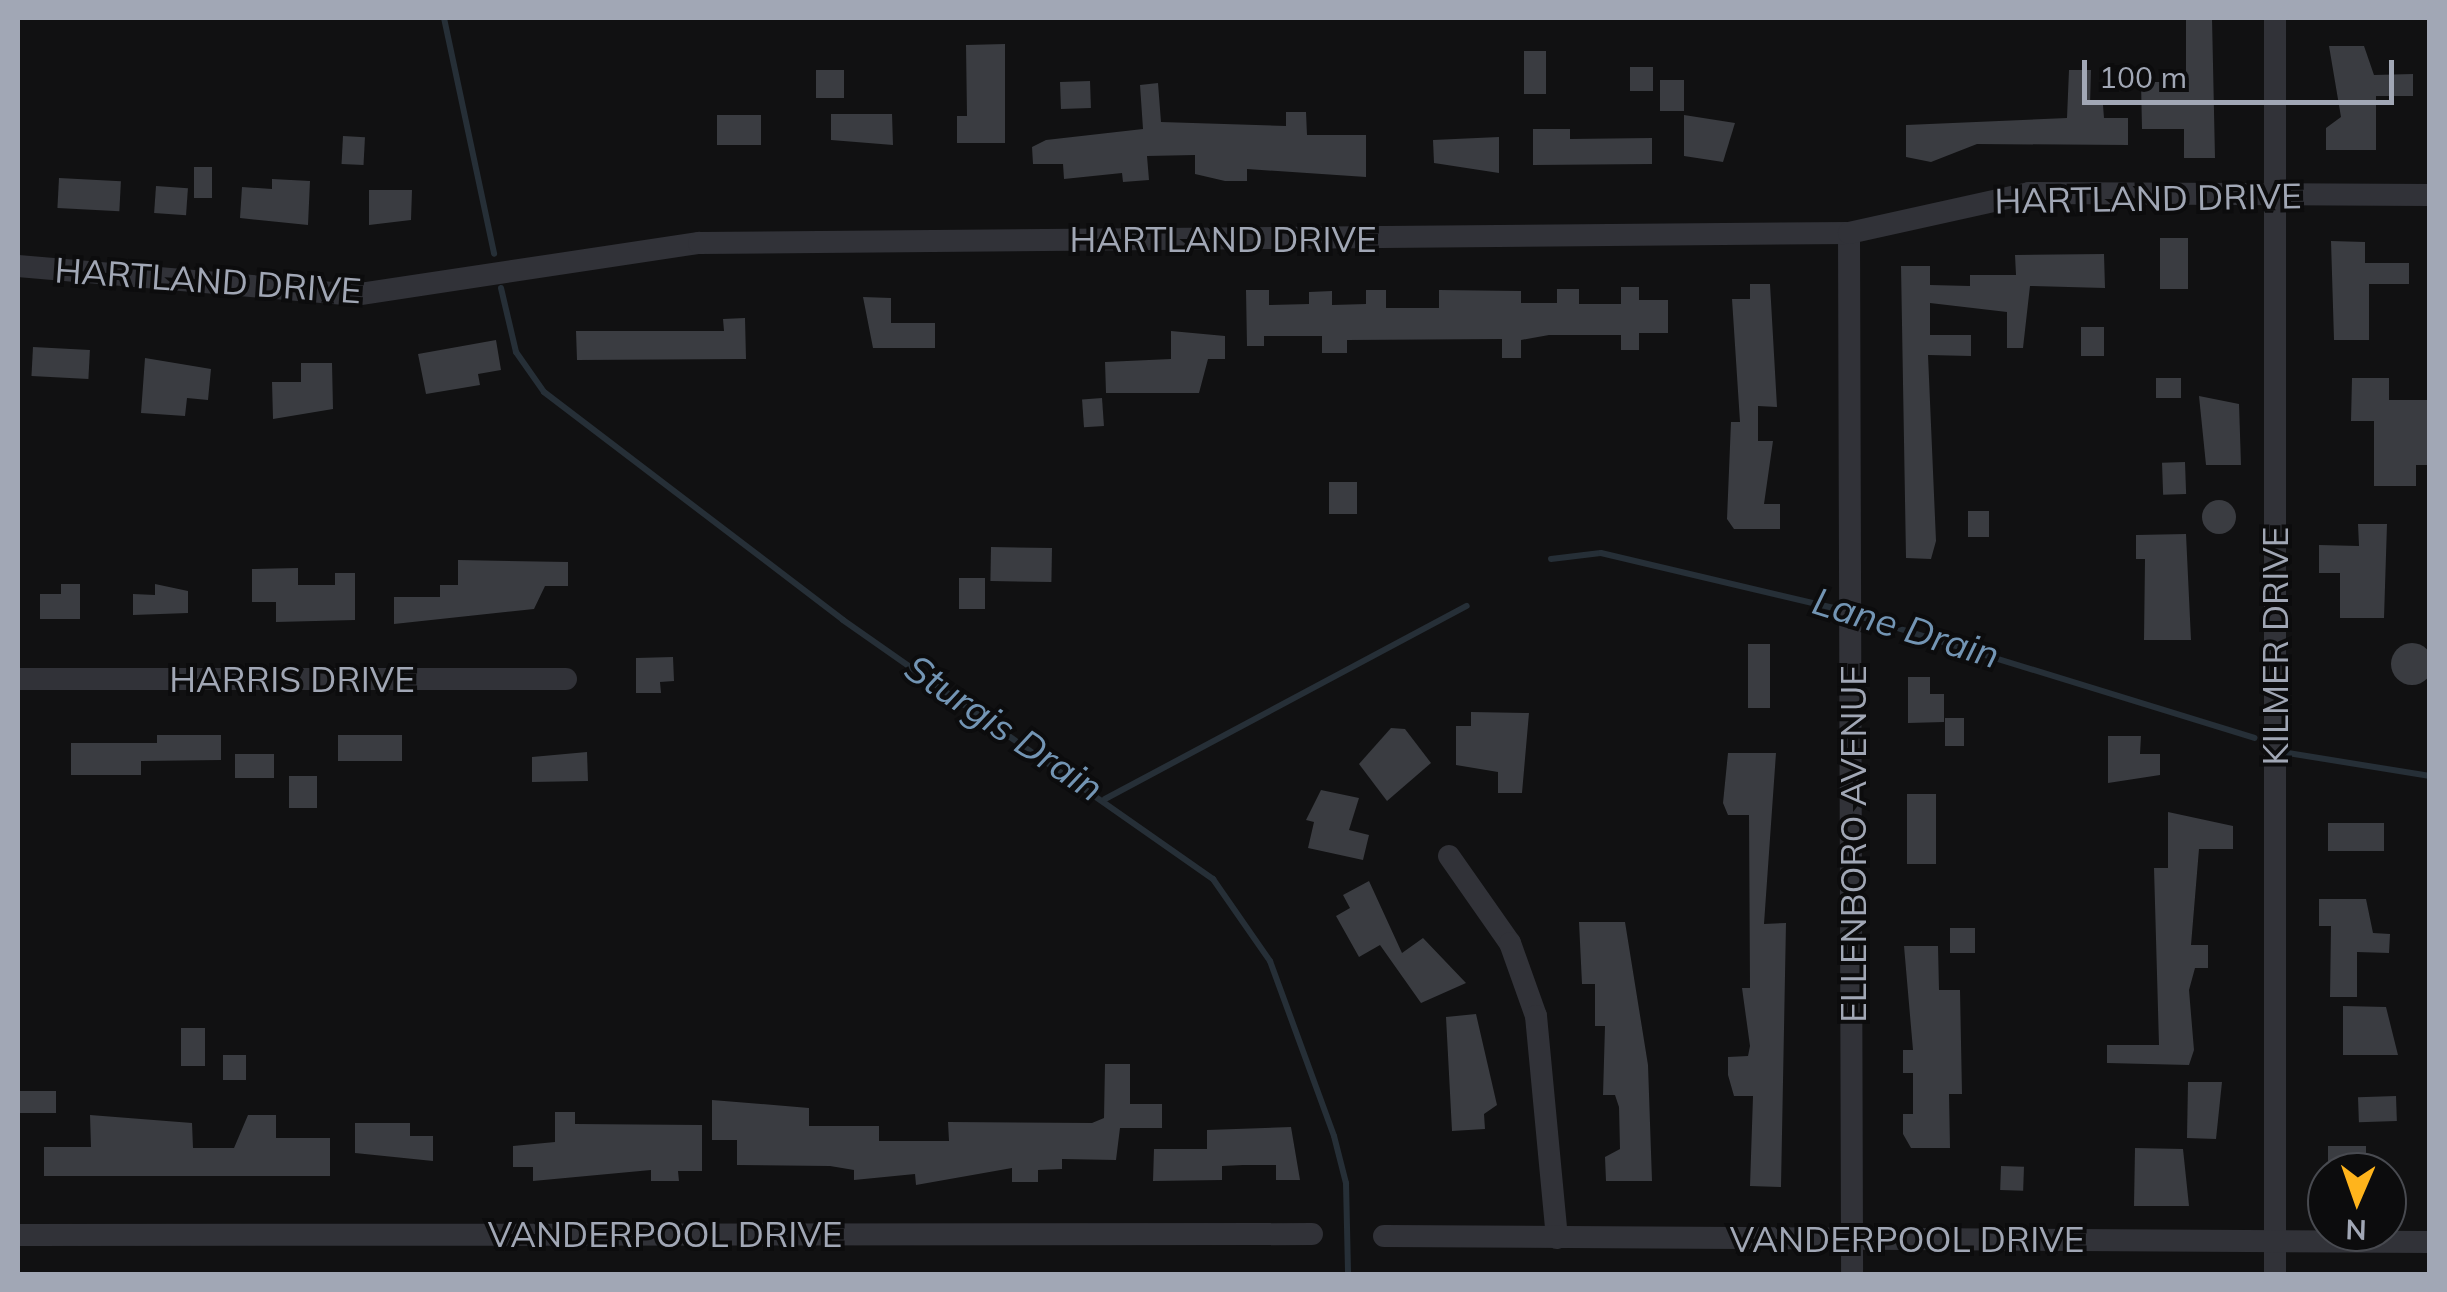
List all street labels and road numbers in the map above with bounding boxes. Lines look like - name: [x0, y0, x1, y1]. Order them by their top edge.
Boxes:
- street label: HARTLAND DRIVE: [1994, 174, 2302, 222]
- street label: HARTLAND DRIVE: [1069, 218, 1377, 260]
- street label: HARTLAND DRIVE: [53, 248, 363, 312]
- street label: KILMER DRIVE: [2254, 527, 2296, 765]
- street label: HARRIS DRIVE: [169, 658, 415, 700]
- street label: ELLENBORO AVENUE: [1832, 665, 1874, 1023]
- street label: VANDERPOOL DRIVE: [488, 1213, 842, 1255]
- street label: VANDERPOOL DRIVE: [1730, 1218, 2084, 1260]

